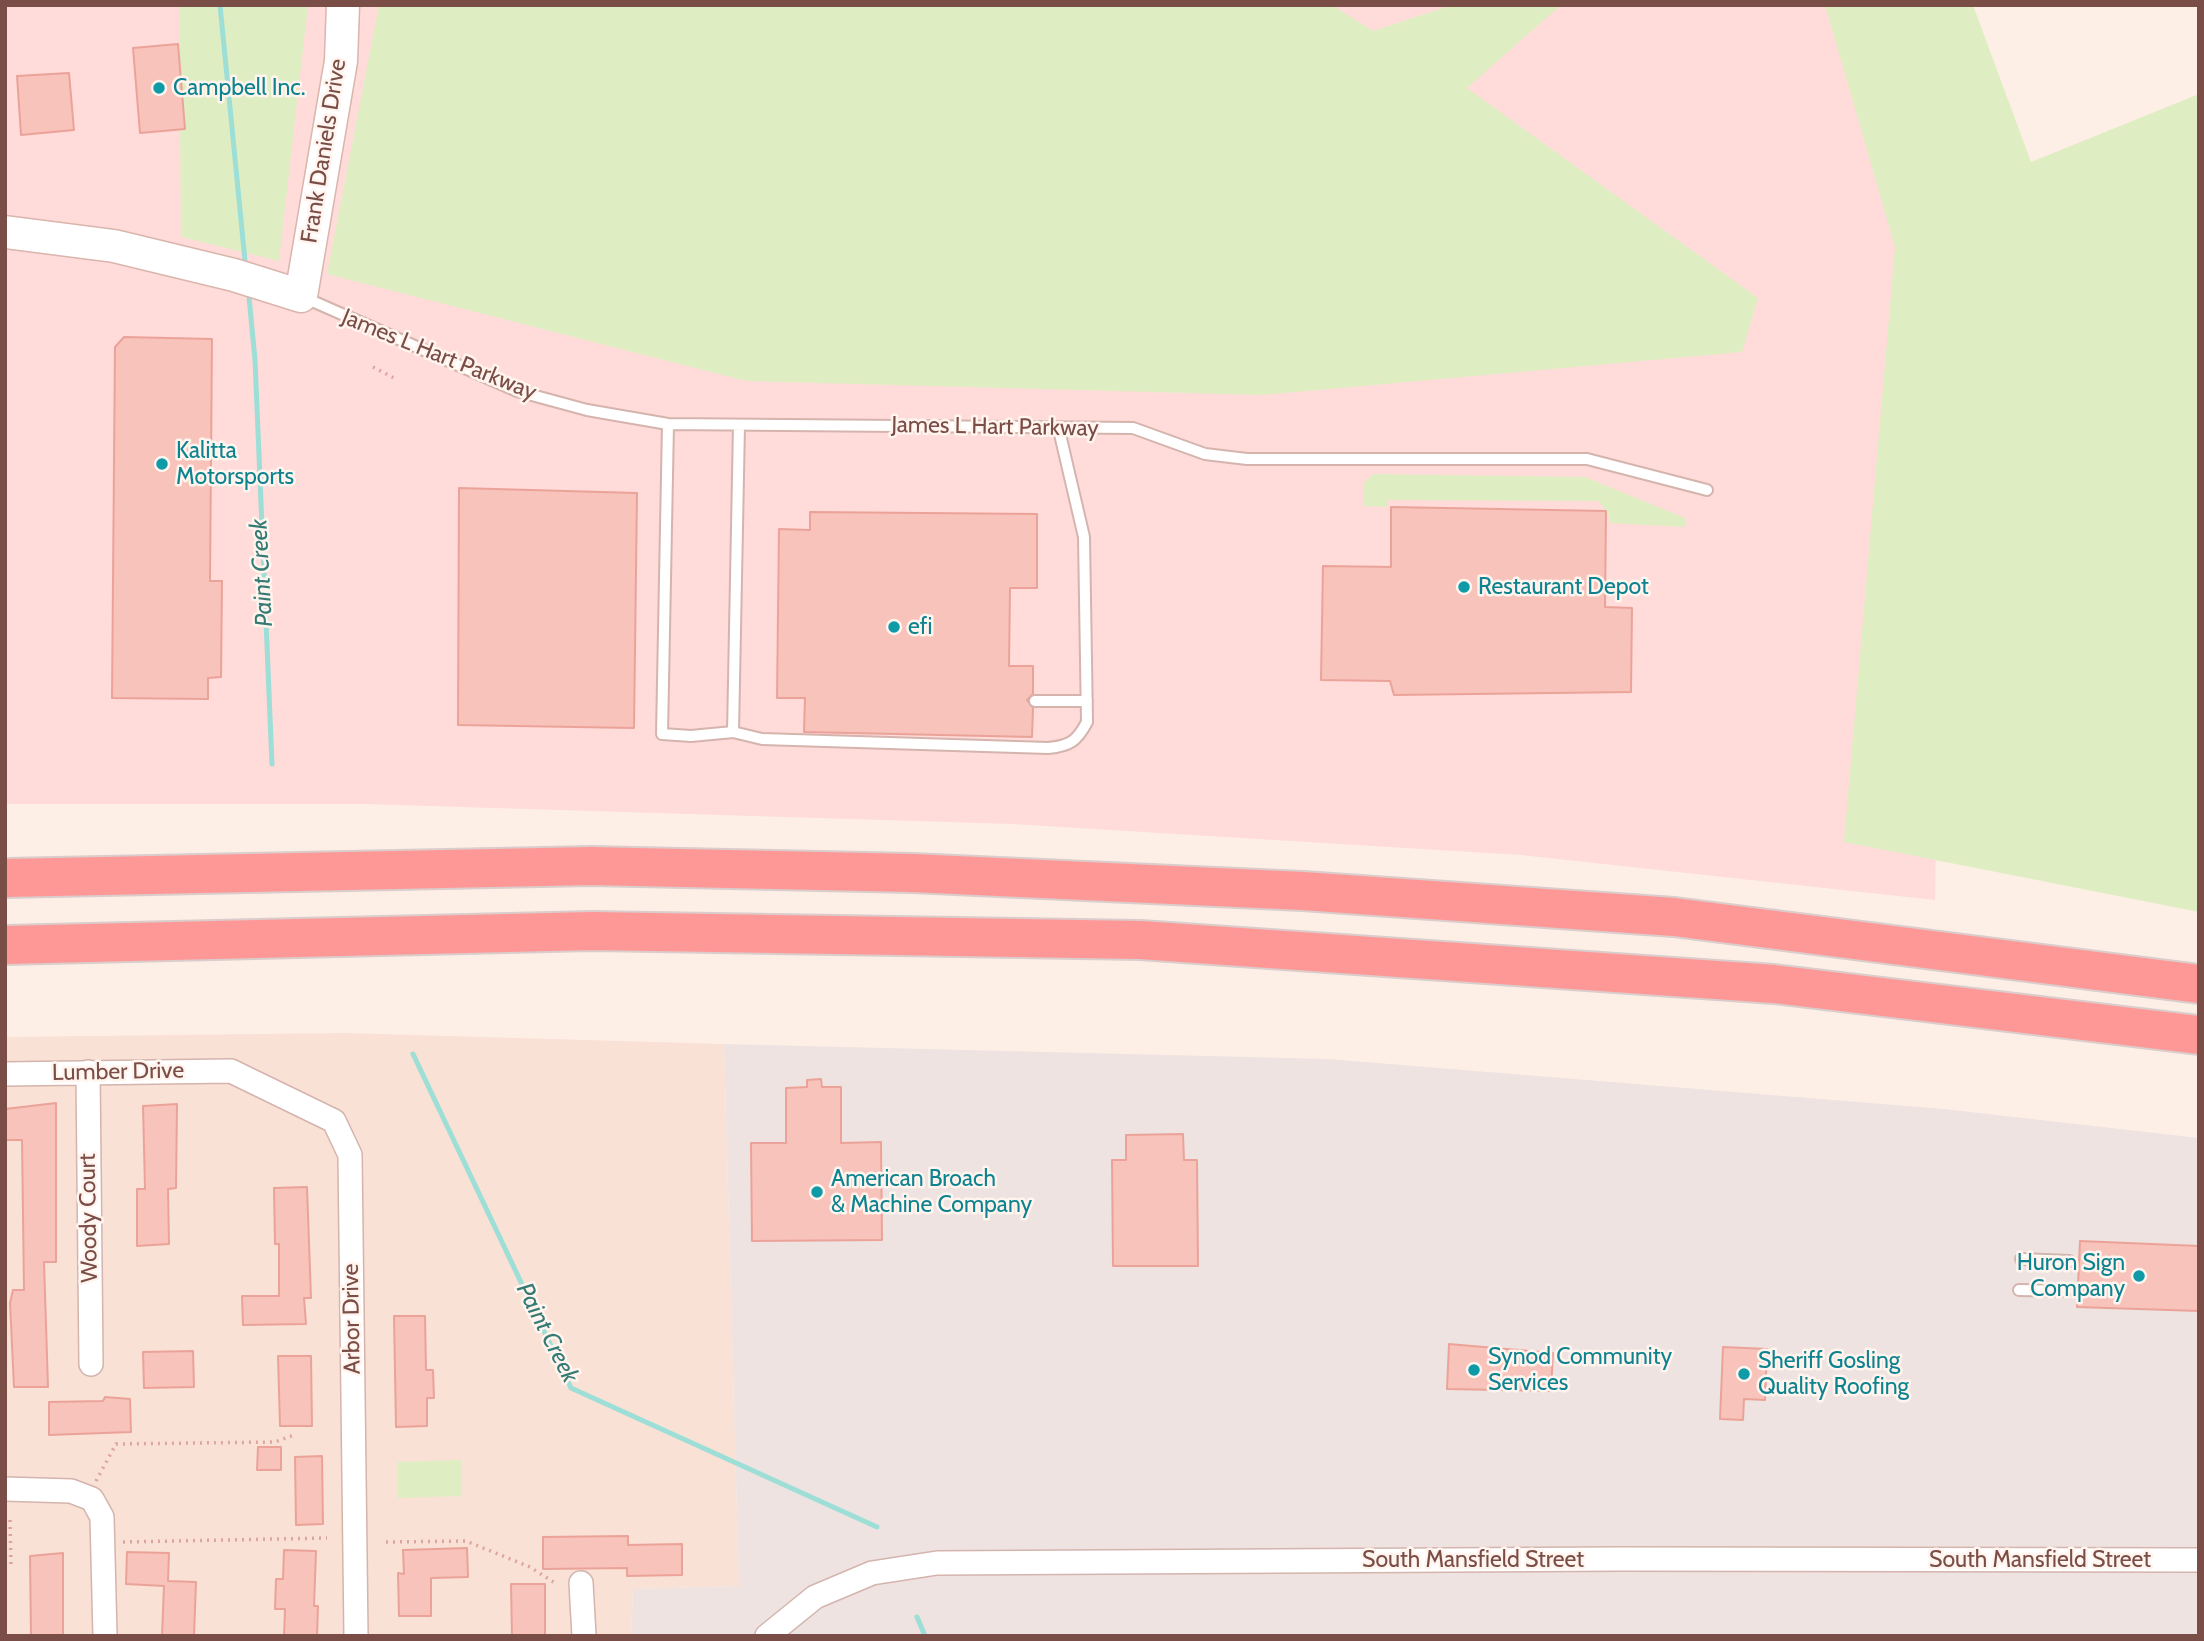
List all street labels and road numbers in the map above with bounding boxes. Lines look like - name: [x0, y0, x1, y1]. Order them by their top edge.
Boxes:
- street label: Frank Daniels Drive: [296, 57, 352, 245]
- street label: James L Hart Parkway: [338, 303, 540, 407]
- street label: James L Hart Parkway: [891, 411, 1099, 443]
- street label: Lumber Drive: [52, 1057, 184, 1087]
- street label: Woody Court: [74, 1153, 104, 1283]
- street label: Arbor Drive: [337, 1263, 367, 1375]
- street label: South Mansfield Street: [1362, 1546, 1584, 1574]
- street label: South Mansfield Street: [1929, 1546, 2151, 1574]

